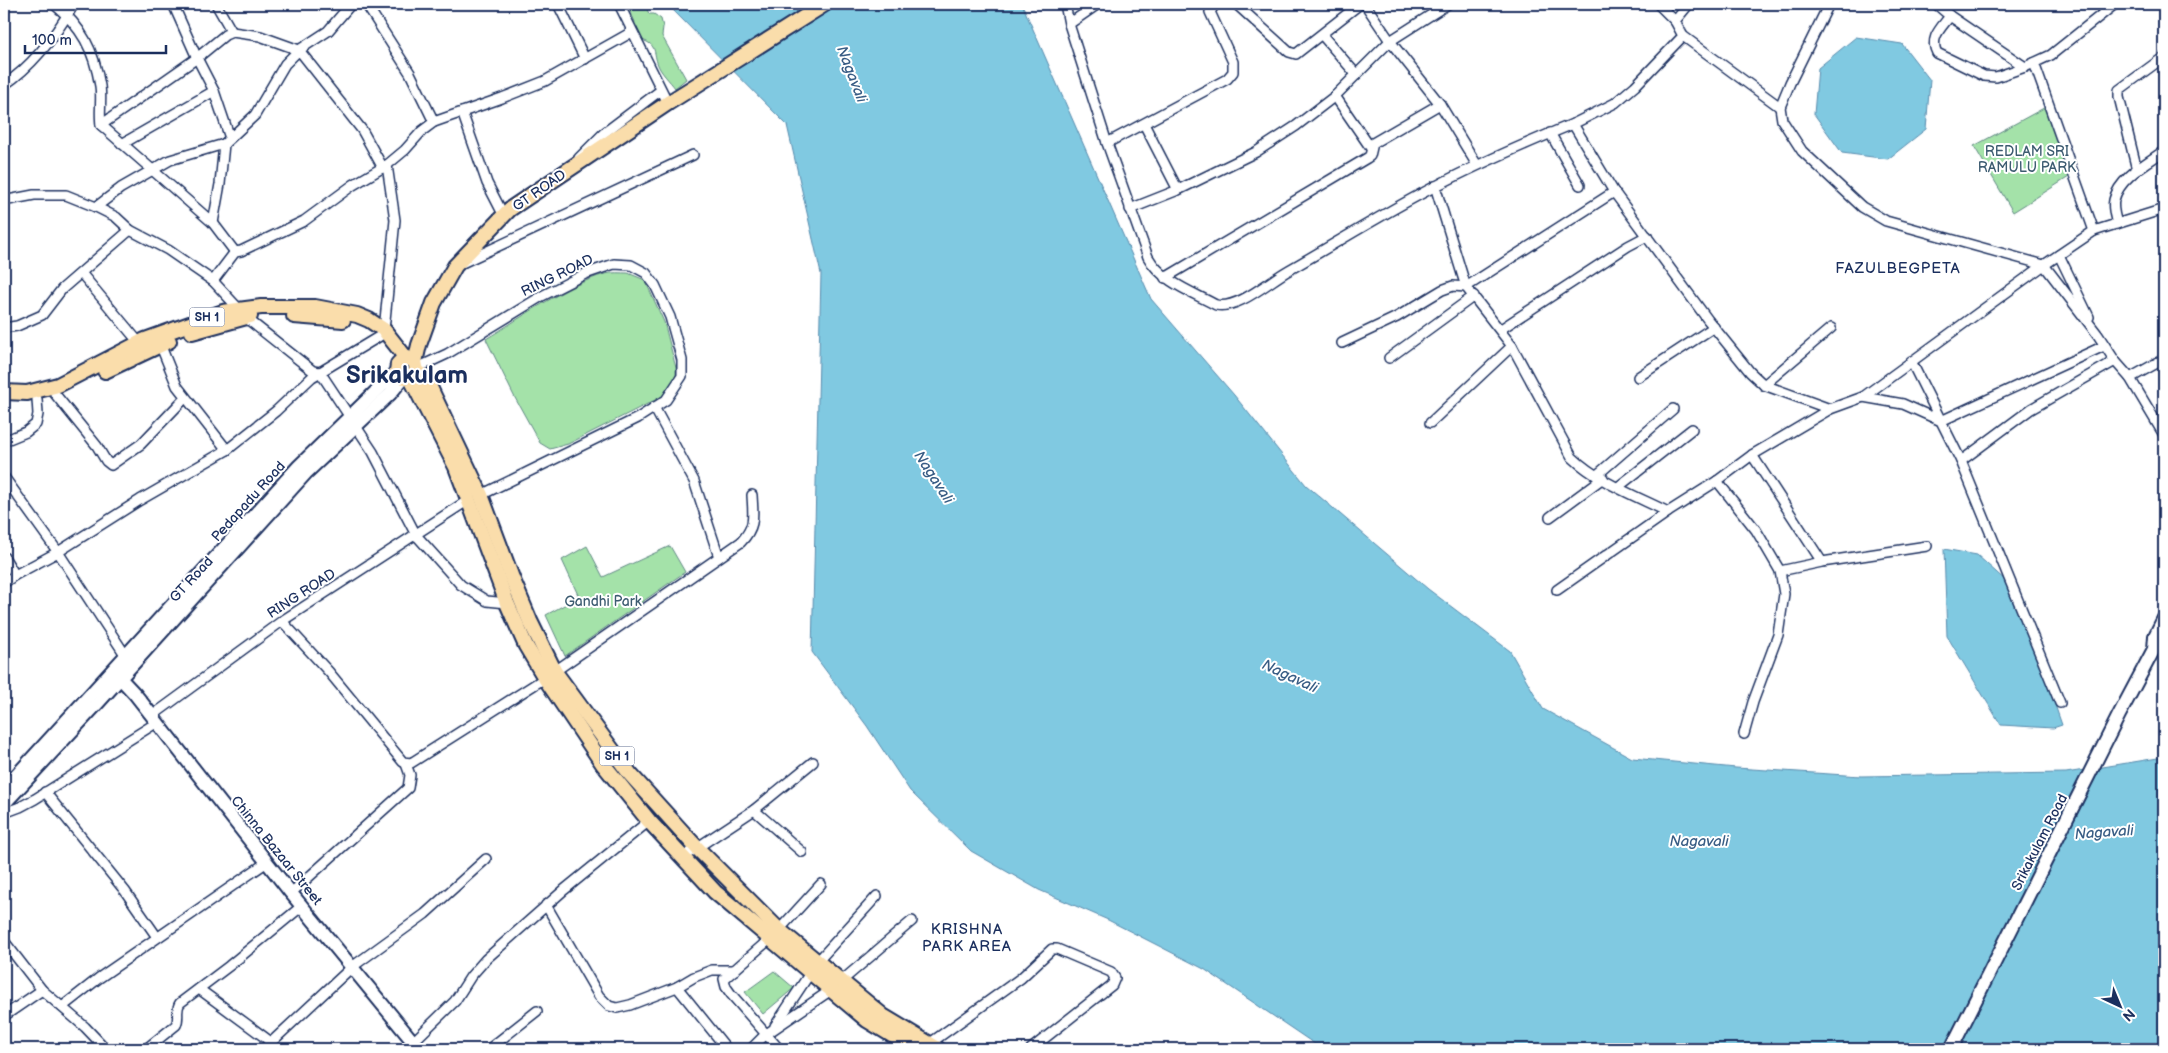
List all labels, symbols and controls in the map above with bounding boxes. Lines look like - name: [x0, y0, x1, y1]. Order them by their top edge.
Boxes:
- scale bar: [25, 22, 166, 54]
- text: 100 m: [32, 31, 72, 50]
- water label: Nagavali: [832, 43, 871, 106]
- park label: REDLAM SRI RAMULU PARK: [1978, 143, 2077, 176]
- street label: GT ROAD: [509, 166, 569, 215]
- street label: RING ROAD: [518, 251, 596, 300]
- district label: FAZULBEGPETA: [1835, 259, 1961, 278]
- road number: SH 1: [190, 308, 224, 326]
- district label: Srikakulam: [346, 361, 468, 390]
- water label: Nagavali: [910, 447, 958, 508]
- street label: Pedapadu Road: [208, 458, 289, 545]
- street label: GT Road: [166, 553, 217, 606]
- street label: RING ROAD: [264, 565, 339, 622]
- park label: Gandhi Park: [564, 593, 642, 610]
- water label: Nagavali: [1259, 655, 1321, 698]
- road number: SH 1: [600, 746, 634, 766]
- street label: Srikakulam Road: [2008, 791, 2071, 893]
- street label: Chinna Bazaar Street: [227, 792, 326, 909]
- water label: Nagavali: [2074, 821, 2135, 844]
- water label: Nagavali: [1669, 832, 1729, 851]
- district label: KRISHNA PARK AREA: [922, 920, 1012, 956]
- north arrow: [2096, 980, 2146, 1030]
- text: N: [2119, 1005, 2138, 1025]

